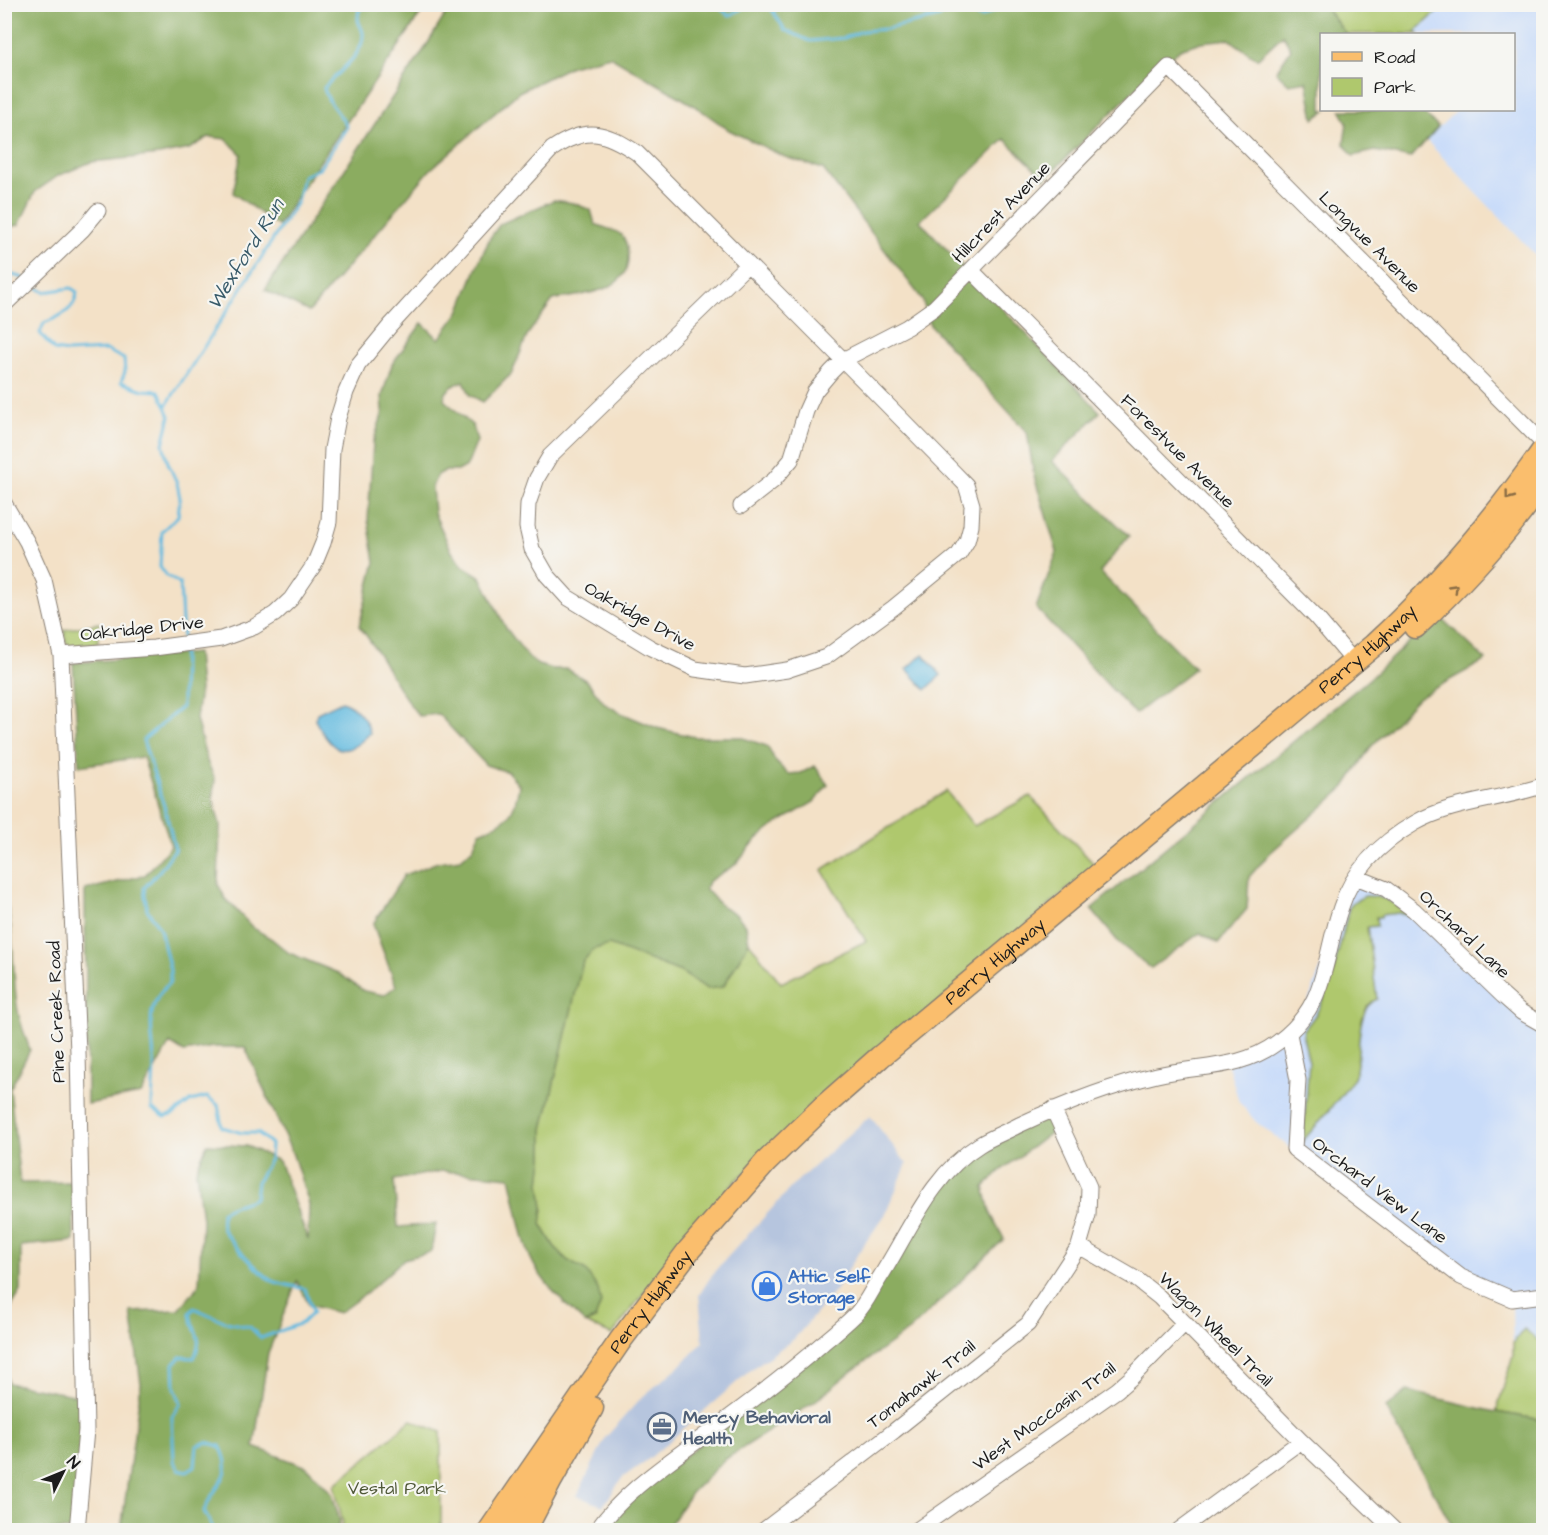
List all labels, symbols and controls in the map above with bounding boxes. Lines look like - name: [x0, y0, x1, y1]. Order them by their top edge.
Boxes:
- legend: [1320, 33, 1515, 111]
- text: Road: [1374, 45, 1415, 70]
- text: Park: [1374, 75, 1416, 100]
- street label: Hillcrest Avenue: [946, 156, 1056, 269]
- street label: Longvue Avenue: [1312, 186, 1426, 300]
- water label: Wexford Run: [201, 192, 292, 315]
- street label: Forestvue Avenue: [1115, 389, 1241, 514]
- one-way arrow: [1506, 489, 1517, 500]
- street label: Oakridge Drive: [579, 575, 700, 658]
- one-way arrow: [1447, 584, 1458, 594]
- street label: Perry Highway: [1313, 599, 1423, 700]
- street label: Oakridge Drive: [79, 610, 205, 648]
- street label: Orchard Lane: [1413, 884, 1516, 985]
- street label: Perry Highway: [940, 912, 1051, 1011]
- street label: Pine Creek Road: [42, 941, 71, 1083]
- street label: Orchard View Lane: [1307, 1131, 1453, 1250]
- street label: Perry Highway: [603, 1245, 699, 1358]
- place label: Attic Self Storage: [787, 1264, 872, 1311]
- street label: Wagon Wheel Trail: [1152, 1266, 1279, 1393]
- shop icon: Attic Self Storage: [751, 1270, 783, 1302]
- street label: Tomahawk Trail: [862, 1334, 981, 1435]
- street label: West Moccasin Trail: [968, 1356, 1121, 1477]
- place label: Mercy Behavioral Health: [683, 1405, 831, 1451]
- office icon: Mercy Behavioral Health: [646, 1411, 678, 1443]
- north arrow: [33, 1442, 93, 1502]
- text: N: [62, 1451, 85, 1474]
- park label: Vestal Park: [348, 1476, 446, 1501]

